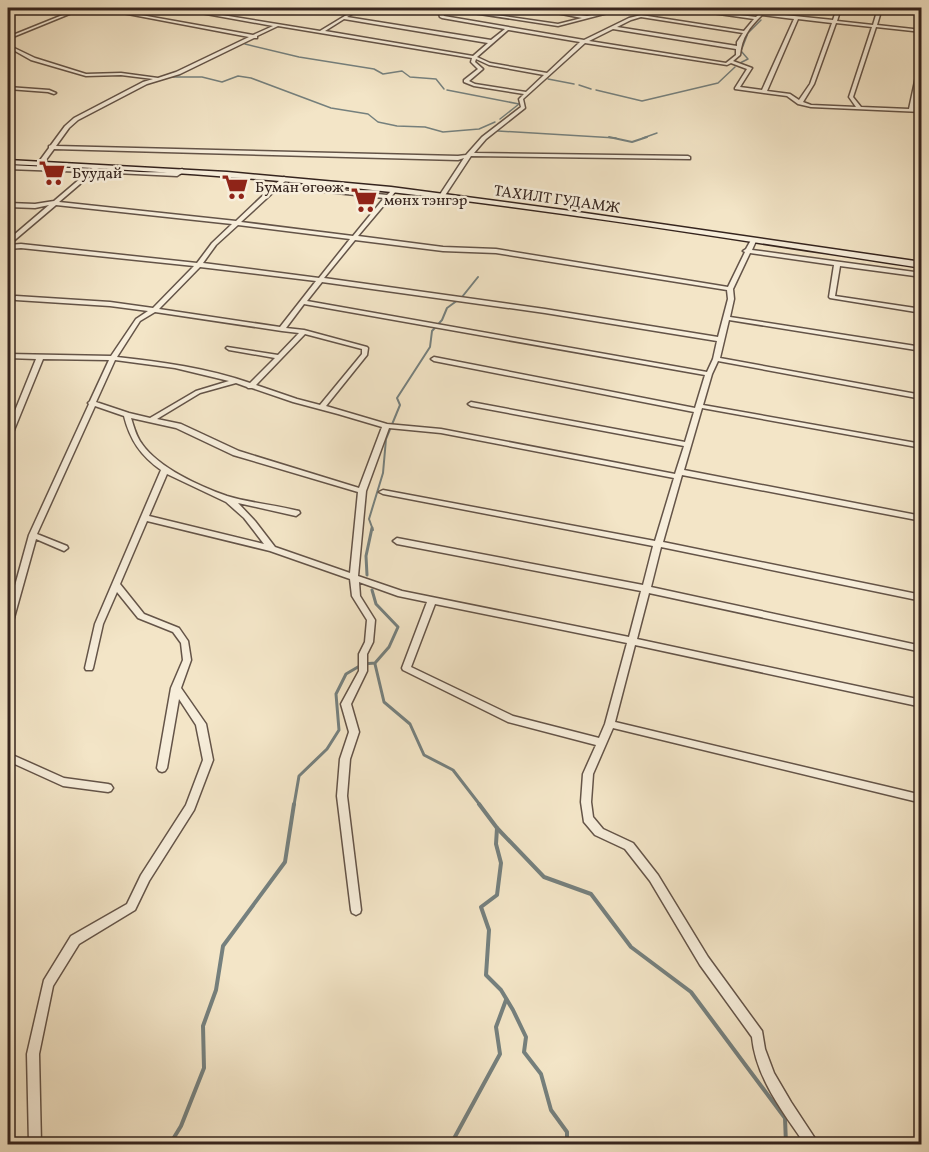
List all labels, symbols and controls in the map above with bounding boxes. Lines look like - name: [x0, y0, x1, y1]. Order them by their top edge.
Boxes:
- supermarket icon: Буудай: [37, 158, 67, 188]
- place label: Буудай: [72, 164, 122, 185]
- supermarket icon: Буман өгөөж: [220, 172, 250, 202]
- place label: Буман өгөөж: [255, 178, 344, 199]
- street label: ТАХИЛТ ГУДАМЖ: [492, 181, 622, 220]
- supermarket icon: мөнх тэнгэр: [349, 185, 379, 215]
- place label: мөнх тэнгэр: [384, 191, 467, 212]

